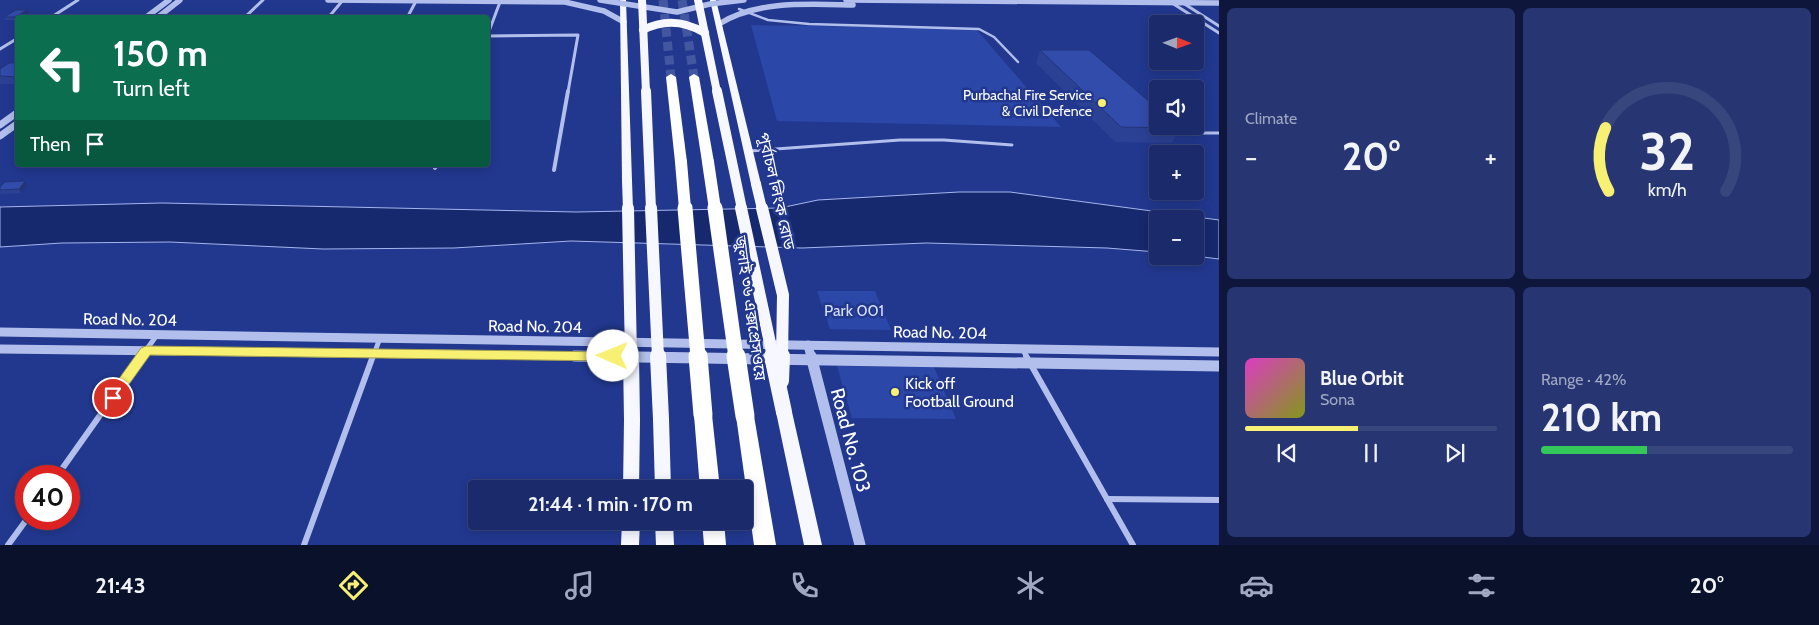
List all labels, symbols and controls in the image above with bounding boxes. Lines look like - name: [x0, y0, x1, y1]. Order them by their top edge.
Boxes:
- north arrow: [1149, 15, 1204, 70]
- map controls: [1149, 15, 1204, 265]
- text: 150 m: [113, 32, 208, 75]
- icon: left: [30, 35, 95, 100]
- text: Turn left: [113, 75, 190, 102]
- button: sound: [1149, 80, 1204, 135]
- place label: Purbachal Fire Service & Civil Defence: [963, 86, 1092, 120]
- marker: Purbachal Fire Service & Civil Defence: [1096, 97, 1108, 109]
- text: Climate: [1245, 109, 1297, 128]
- text: 32: [1639, 120, 1695, 183]
- icon: arrive: [81, 130, 109, 158]
- street label: পূর্বাচল লিংক রোড: [754, 131, 799, 252]
- text: Then: [30, 133, 71, 156]
- text: 20°: [1342, 133, 1400, 180]
- text: −: [1245, 140, 1257, 174]
- text: +: [1485, 140, 1497, 174]
- button: +: [1149, 145, 1204, 200]
- text: km/h: [1647, 179, 1687, 200]
- button: −: [1149, 210, 1204, 265]
- street label: জুলাই ৩৬ এক্সপ্রেসওয়ে: [731, 233, 770, 383]
- park label: Park 001: [824, 301, 884, 320]
- street label: Road No. 204: [83, 309, 177, 330]
- street label: Road No. 204: [488, 316, 582, 337]
- street label: Road No. 204: [893, 322, 987, 343]
- position arrow: [586, 329, 638, 381]
- text: Blue Orbit: [1320, 367, 1404, 390]
- text: Range · 42%: [1541, 370, 1626, 389]
- place label: Kick off Football Ground: [905, 374, 1014, 411]
- pin: [92, 377, 134, 419]
- icon: arrive: [99, 384, 127, 412]
- street label: Road No. 103: [826, 385, 875, 495]
- marker: Kick off Football Ground: [889, 386, 901, 398]
- text: Sona: [1320, 390, 1355, 409]
- text: 210 km: [1541, 394, 1662, 441]
- icon: previous: [1273, 439, 1301, 467]
- icon: pause: [1357, 439, 1385, 467]
- icon: next: [1441, 439, 1469, 467]
- speed limit sign: 40: [15, 465, 80, 530]
- text: 21:44 · 1 min · 170 m: [528, 493, 693, 516]
- icon: directions: [336, 568, 371, 603]
- icon: music: [562, 568, 597, 603]
- icon: phone: [787, 568, 822, 603]
- icon: climate: [1013, 568, 1048, 603]
- icon: car: [1239, 568, 1274, 603]
- icon: filters: [1464, 568, 1499, 603]
- text: 21:43: [95, 572, 146, 599]
- text: 20°: [1690, 572, 1724, 599]

